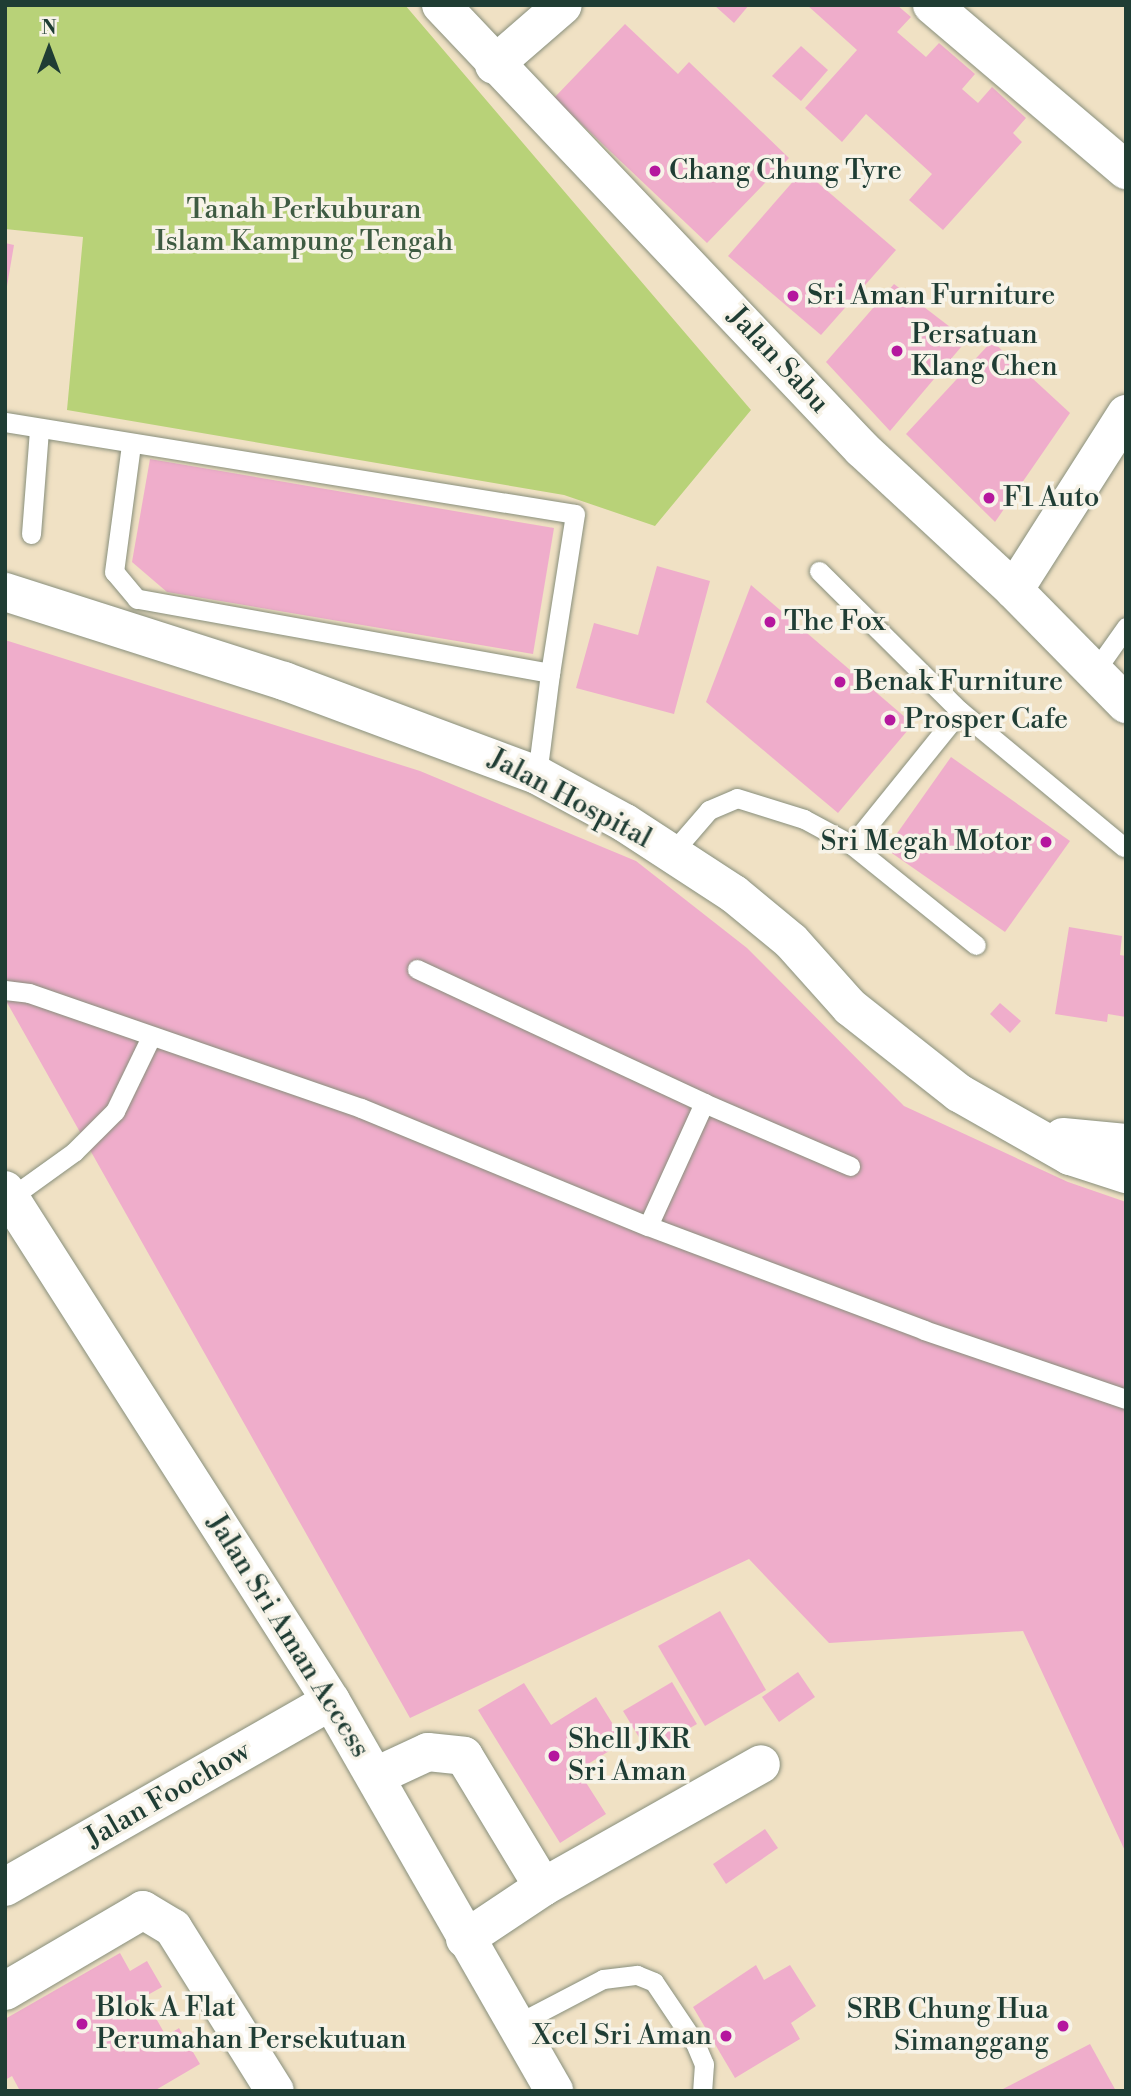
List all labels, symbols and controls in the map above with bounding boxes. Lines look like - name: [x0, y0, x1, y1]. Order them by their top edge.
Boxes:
- north arrow: [14, 14, 84, 84]
- text: N: [41, 16, 57, 40]
- place label: Chang Chung Tyre: [669, 154, 902, 188]
- marker: Chang Chung Tyre: [647, 163, 663, 179]
- park label: Tanah Perkuburan Islam Kampung Tengah: [155, 193, 453, 259]
- place label: Sri Aman Furniture: [807, 279, 1055, 313]
- marker: Sri Aman Furniture: [785, 288, 801, 304]
- street label: Jalan Sabu: [720, 300, 836, 420]
- place label: Persatuan Klang Chen: [911, 318, 1058, 384]
- marker: Persatuan Klang Chen: [889, 343, 905, 359]
- place label: F1 Auto: [1003, 481, 1100, 515]
- marker: F1 Auto: [981, 490, 997, 506]
- place label: The Fox: [784, 605, 886, 639]
- marker: The Fox: [762, 614, 778, 630]
- place label: Benak Furniture: [854, 665, 1063, 699]
- marker: Benak Furniture: [832, 674, 848, 690]
- place label: Prosper Cafe: [904, 703, 1068, 737]
- marker: Prosper Cafe: [882, 712, 898, 728]
- street label: Jalan Hospital: [483, 742, 657, 856]
- place label: Sri Megah Motor: [821, 825, 1032, 859]
- marker: Sri Megah Motor: [1038, 834, 1054, 850]
- street label: Jalan Sri Aman Access: [199, 1508, 377, 1764]
- place label: Shell JKR Sri Aman: [568, 1723, 690, 1789]
- street label: Jalan Foochow: [80, 1734, 256, 1856]
- marker: Shell JKR Sri Aman: [546, 1748, 562, 1764]
- place label: Blok A Flat Perumahan Persekutuan: [96, 1991, 406, 2057]
- place label: SRB Chung Hua Simanggang: [847, 1993, 1049, 2059]
- marker: Blok A Flat Perumahan Persekutuan: [74, 2016, 90, 2032]
- marker: SRB Chung Hua Simanggang: [1055, 2018, 1071, 2034]
- place label: Xcel Sri Aman: [532, 2019, 712, 2053]
- marker: Xcel Sri Aman: [718, 2028, 734, 2044]

